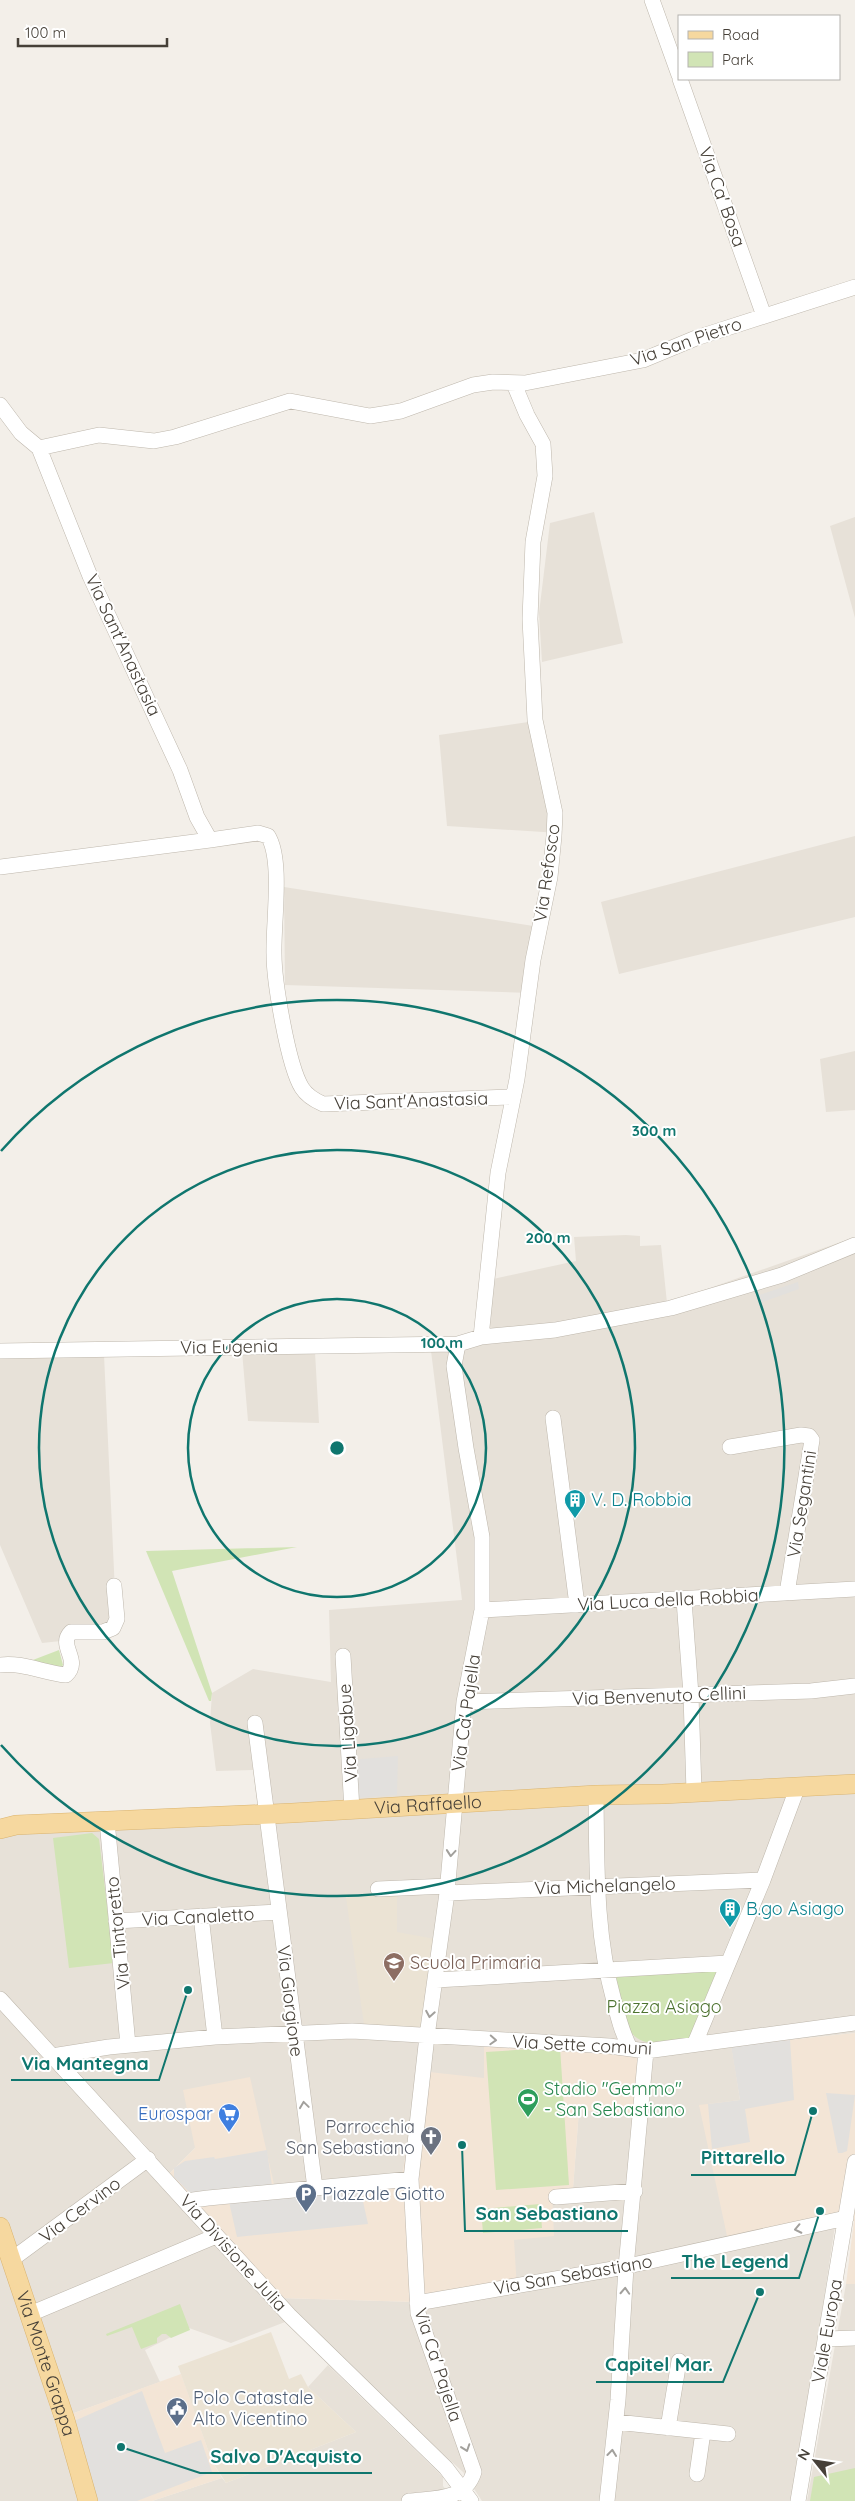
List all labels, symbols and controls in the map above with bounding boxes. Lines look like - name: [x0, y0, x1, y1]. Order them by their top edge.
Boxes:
- scale bar: [18, 15, 166, 47]
- legend: [678, 15, 840, 80]
- text: 100 m: [25, 23, 66, 42]
- text: Road: [722, 25, 759, 44]
- text: Park: [722, 50, 754, 69]
- street label: Via Ca' Bosa: [694, 144, 751, 250]
- street label: Via San Pietro: [627, 312, 745, 371]
- street label: Via Sant'Anastasia: [80, 570, 166, 720]
- street label: Via Refosco: [528, 822, 565, 924]
- street label: Via Sant'Anastasia: [333, 1086, 488, 1115]
- text: 300 m: [632, 1121, 676, 1140]
- text: 200 m: [526, 1228, 571, 1247]
- text: 100 m: [421, 1333, 463, 1352]
- street label: Via Eugenia: [180, 1334, 278, 1359]
- centre of rings: [328, 1439, 346, 1457]
- street label: Via Segantini: [782, 1449, 821, 1559]
- building icon: V. D. Robbia: [563, 1488, 587, 1519]
- place label: V. D. Robbia: [591, 1488, 692, 1511]
- street label: Via Luca della Robbia: [577, 1583, 759, 1616]
- street label: Via Ca' Pajella: [446, 1653, 485, 1773]
- street label: Via Benvenuto Cellini: [572, 1681, 746, 1710]
- street label: Via Ligabue: [333, 1683, 362, 1783]
- street label: Via Raffaello: [373, 1790, 482, 1819]
- one-way arrow: [446, 1850, 457, 1858]
- street label: Via Michelangelo: [534, 1872, 676, 1899]
- street label: Via Tintoretto: [100, 1875, 135, 1991]
- building icon: B.go Asiago: [718, 1897, 742, 1928]
- place label: B.go Asiago: [746, 1897, 844, 1920]
- street label: Via Canaletto: [141, 1902, 255, 1931]
- street label: Via Giorgione: [272, 1944, 309, 2058]
- school or university icon: Scuola Primaria: [382, 1951, 406, 1982]
- place label: Scuola Primaria: [410, 1951, 541, 1974]
- park label: Piazza Asiago: [606, 1995, 722, 2018]
- one-way arrow: [426, 2010, 436, 2019]
- street label: Via Sette comuni: [511, 2029, 653, 2060]
- one-way arrow: [489, 2034, 497, 2045]
- callout: Via Mantegna: [11, 2046, 159, 2080]
- text: Via Mantegna: [21, 2051, 149, 2075]
- place label: Stadio "Gemmo" - San Sebastiano: [544, 2077, 685, 2121]
- sports icon: Stadio "Gemmo" - San Sebastiano: [516, 2087, 540, 2118]
- one-way arrow: [299, 2101, 309, 2109]
- place label: Eurospar: [138, 2102, 213, 2125]
- supermarket icon: Eurospar: [217, 2102, 241, 2133]
- place label: Parrocchia San Sebastiano: [286, 2115, 415, 2159]
- church icon: Parrocchia San Sebastiano: [419, 2125, 443, 2156]
- callout: Pittarello: [691, 2141, 795, 2175]
- text: Pittarello: [701, 2145, 785, 2169]
- street label: Via Cervino: [34, 2172, 125, 2248]
- parking icon: Piazzale Giotto: [294, 2182, 318, 2213]
- place label: Piazzale Giotto: [322, 2182, 445, 2205]
- street label: Via Divisione Julia: [175, 2189, 292, 2316]
- callout: San Sebastiano: [465, 2197, 628, 2231]
- text: San Sebastiano: [476, 2201, 619, 2225]
- one-way arrow: [794, 2223, 803, 2234]
- callout: The Legend: [671, 2244, 799, 2278]
- street label: Via San Sebastiano: [492, 2249, 654, 2300]
- text: The Legend: [681, 2249, 789, 2273]
- street label: Viale Europa: [806, 2277, 847, 2385]
- one-way arrow: [619, 2286, 630, 2294]
- street label: Via Monte Grappa: [11, 2288, 81, 2439]
- street label: Via Ca' Pajella: [409, 2305, 468, 2425]
- callout: Capitel Mar.: [596, 2348, 723, 2382]
- text: Capitel Mar.: [605, 2352, 713, 2376]
- place label: Polo Catastale Alto Vicentino: [193, 2386, 313, 2430]
- public building icon: Polo Catastale Alto Vicentino: [165, 2396, 189, 2427]
- north arrow: [790, 2436, 840, 2486]
- callout: Salvo D'Acquisto: [200, 2439, 372, 2473]
- text: Salvo D'Acquisto: [210, 2444, 362, 2468]
- one-way arrow: [460, 2444, 470, 2452]
- text: N: [793, 2446, 814, 2463]
- one-way arrow: [606, 2448, 617, 2456]

